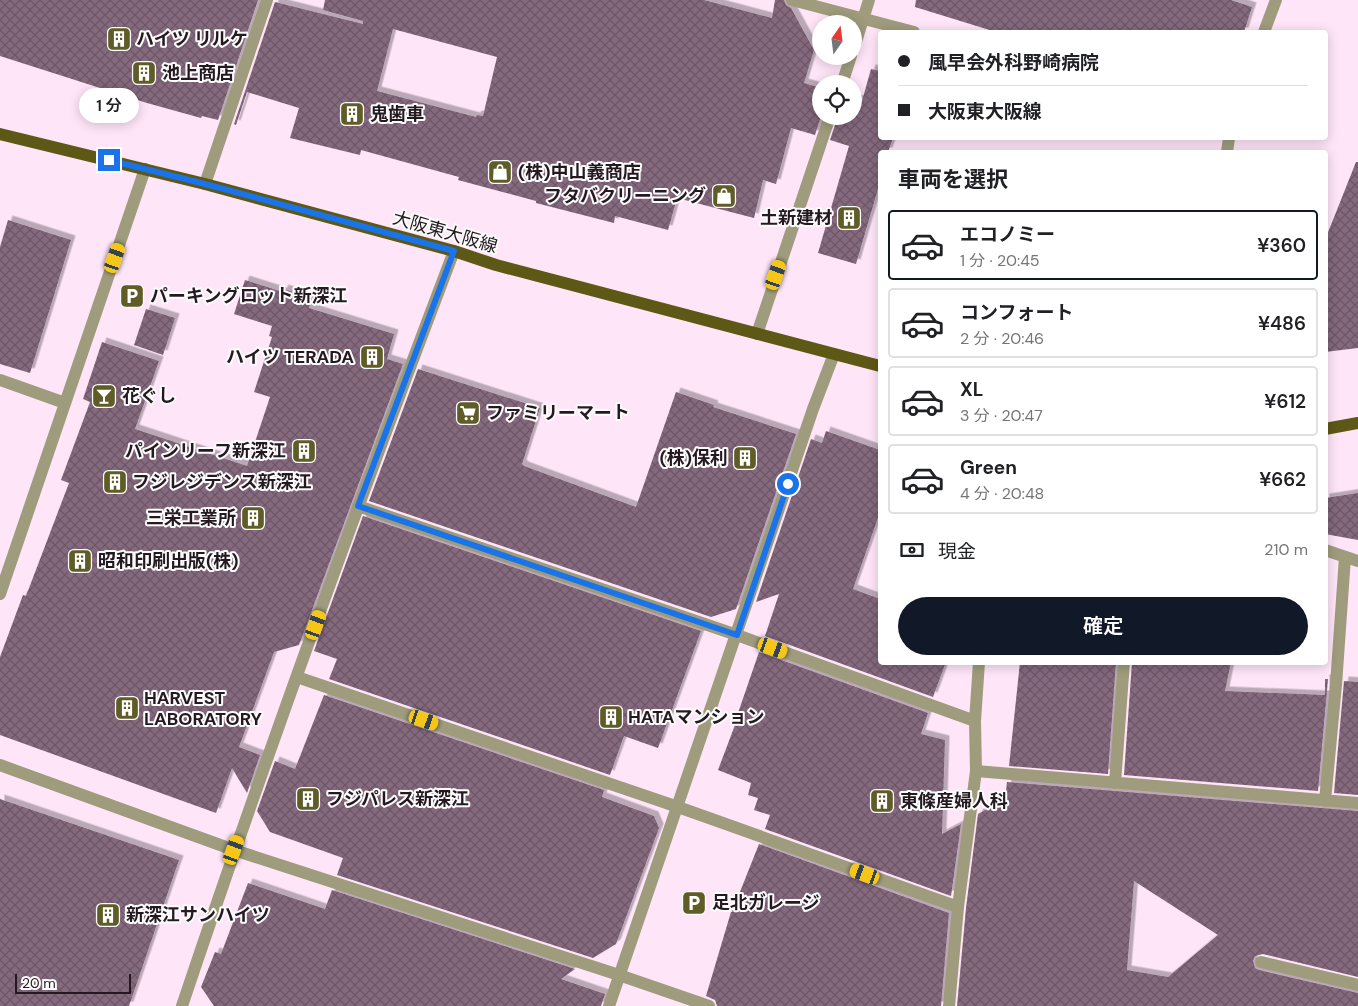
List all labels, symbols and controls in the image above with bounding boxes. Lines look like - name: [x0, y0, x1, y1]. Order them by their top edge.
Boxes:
- north arrow: [812, 15, 862, 65]
- map controls: [812, 15, 862, 125]
- building icon: ハイツ リルケ: [106, 26, 132, 52]
- place label: ハイツ リルケ: [136, 27, 248, 51]
- text: 風早会外科野崎病院: [928, 50, 1099, 75]
- building icon: 池上商店: [131, 60, 157, 86]
- place label: 池上商店: [162, 61, 234, 85]
- button: locate: [812, 75, 862, 125]
- callout: 1 分: [79, 88, 139, 122]
- text: 1 分: [96, 95, 122, 116]
- text: 大阪東大阪線: [928, 99, 1042, 124]
- building icon: 鬼歯車: [339, 101, 365, 127]
- place label: 鬼歯車: [370, 102, 424, 126]
- route end: [98, 149, 120, 171]
- shop icon: (株)中山義商店: [487, 159, 513, 185]
- place label: (株)中山義商店: [518, 160, 641, 184]
- text: 車両を選択: [898, 165, 1008, 194]
- shop icon: フタバクリーニング: [711, 183, 737, 209]
- place label: フタバクリーニング: [544, 184, 706, 208]
- building icon: 土新建材: [836, 205, 862, 231]
- street label: 大阪東大阪線: [390, 206, 500, 258]
- place label: 土新建材: [760, 206, 832, 230]
- text: エコノミー: [960, 222, 1055, 247]
- icon: car: [900, 223, 945, 268]
- text: ¥360: [1257, 233, 1306, 258]
- car: [103, 241, 126, 275]
- text: 1 分 · 20:45: [960, 250, 1040, 271]
- car: [764, 258, 787, 292]
- parking icon: パーキングロット新深江: [119, 283, 145, 309]
- place label: パーキングロット新深江: [150, 284, 347, 308]
- text: コンフォート: [960, 300, 1073, 325]
- icon: car: [900, 301, 945, 346]
- text: ¥486: [1258, 311, 1306, 336]
- text: 2 分 · 20:46: [960, 328, 1044, 349]
- building icon: ハイツ TERADA: [359, 344, 385, 370]
- place label: ハイツ TERADA: [226, 345, 354, 369]
- text: XL: [960, 377, 983, 402]
- icon: car: [900, 379, 945, 424]
- bar icon: 花ぐし: [91, 383, 117, 409]
- place label: 花ぐし: [122, 384, 176, 408]
- text: ¥612: [1264, 389, 1306, 414]
- supermarket icon: ファミリーマート: [455, 400, 481, 426]
- place label: ファミリーマート: [486, 401, 630, 425]
- text: 3 分 · 20:47: [960, 405, 1043, 426]
- building icon: パインリーフ新深江: [291, 438, 317, 464]
- place label: パインリーフ新深江: [125, 439, 286, 463]
- building icon: (株)保利: [732, 445, 758, 471]
- place label: (株)保利: [659, 446, 728, 470]
- text: Green: [960, 455, 1017, 480]
- icon: car: [900, 457, 945, 502]
- text: ¥662: [1259, 467, 1306, 492]
- building icon: フジレジデンス新深江: [102, 469, 128, 495]
- place label: フジレジデンス新深江: [132, 470, 312, 494]
- route start: [777, 473, 799, 495]
- text: 4 分 · 20:48: [960, 483, 1044, 504]
- building icon: 三栄工業所: [240, 505, 266, 531]
- place label: 三栄工業所: [146, 506, 236, 530]
- icon: cash: [898, 536, 926, 564]
- text: 現金: [938, 539, 976, 564]
- text: 210 m: [1264, 539, 1308, 560]
- building icon: 昭和印刷出版(株): [67, 548, 93, 574]
- place label: 昭和印刷出版(株): [98, 549, 239, 573]
- button: 確定: [898, 597, 1308, 655]
- car: [303, 608, 328, 642]
- car: [756, 636, 789, 660]
- place label: HARVEST LABORATORY: [144, 686, 263, 731]
- building icon: HARVEST LABORATORY: [114, 695, 140, 721]
- building icon: HATAマンション: [598, 704, 624, 730]
- place label: HATAマンション: [628, 705, 764, 729]
- car: [407, 708, 440, 732]
- building icon: フジパレス新深江: [295, 786, 321, 812]
- place label: フジパレス新深江: [326, 787, 469, 811]
- building icon: 東條産婦人科: [869, 788, 895, 814]
- place label: 東條産婦人科: [900, 789, 1008, 813]
- car: [221, 833, 246, 867]
- car: [848, 862, 881, 886]
- parking icon: 足北ガレージ: [681, 890, 707, 916]
- place label: 足北ガレージ: [712, 891, 820, 915]
- building icon: 新深江サンハイツ: [95, 902, 121, 928]
- place label: 新深江サンハイツ: [126, 903, 270, 927]
- scale bar: [15, 971, 131, 994]
- text: 20 m: [22, 974, 56, 992]

